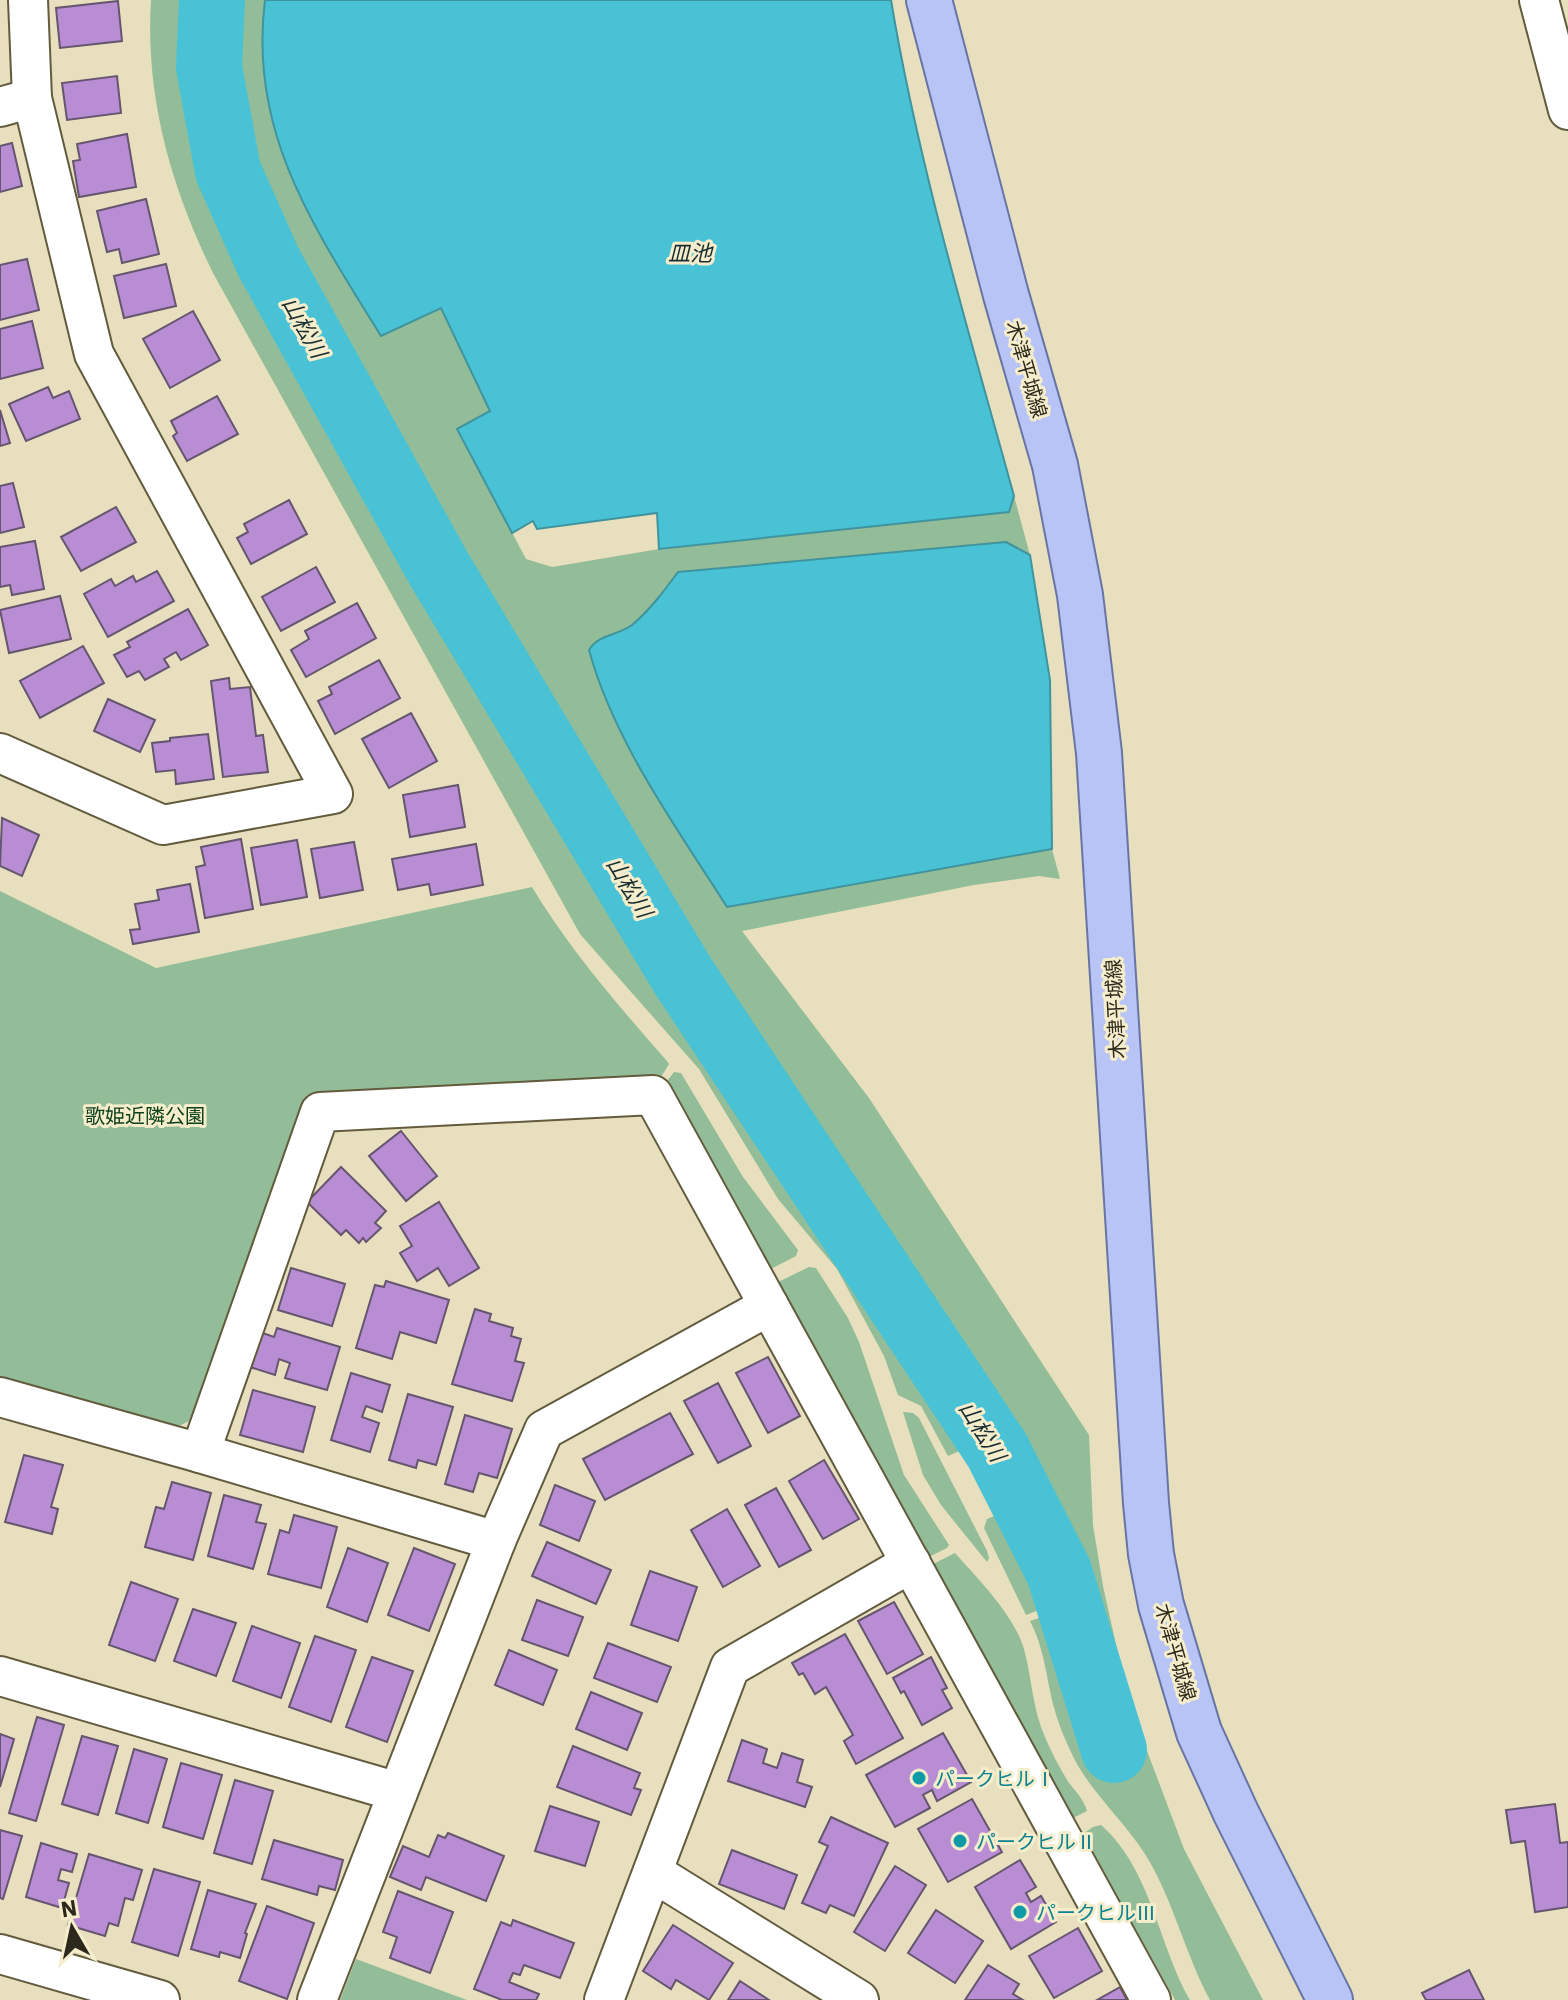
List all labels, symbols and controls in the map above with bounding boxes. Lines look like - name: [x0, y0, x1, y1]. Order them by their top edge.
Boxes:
- water label: 皿池: [668, 238, 714, 267]
- water label: 山松川: [276, 291, 335, 365]
- street label: 木津平城線: [1000, 317, 1054, 421]
- water label: 山松川: [601, 851, 660, 924]
- street label: 木津平城線: [1099, 958, 1131, 1060]
- park label: 歌姫近隣公園: [85, 1102, 205, 1129]
- water label: 山松川: [953, 1395, 1014, 1468]
- street label: 木津平城線: [1149, 1600, 1203, 1704]
- place label: パークヒルⅠ: [935, 1765, 1055, 1792]
- marker: パークヒルⅠ: [910, 1769, 928, 1787]
- place label: パークヒルⅡ: [976, 1828, 1096, 1855]
- marker: パークヒルⅡ: [951, 1832, 969, 1850]
- north arrow: [32, 1888, 112, 1968]
- text: N: [59, 1892, 79, 1923]
- place label: パークヒルⅢ: [1036, 1899, 1156, 1926]
- marker: パークヒルⅢ: [1011, 1903, 1029, 1921]

